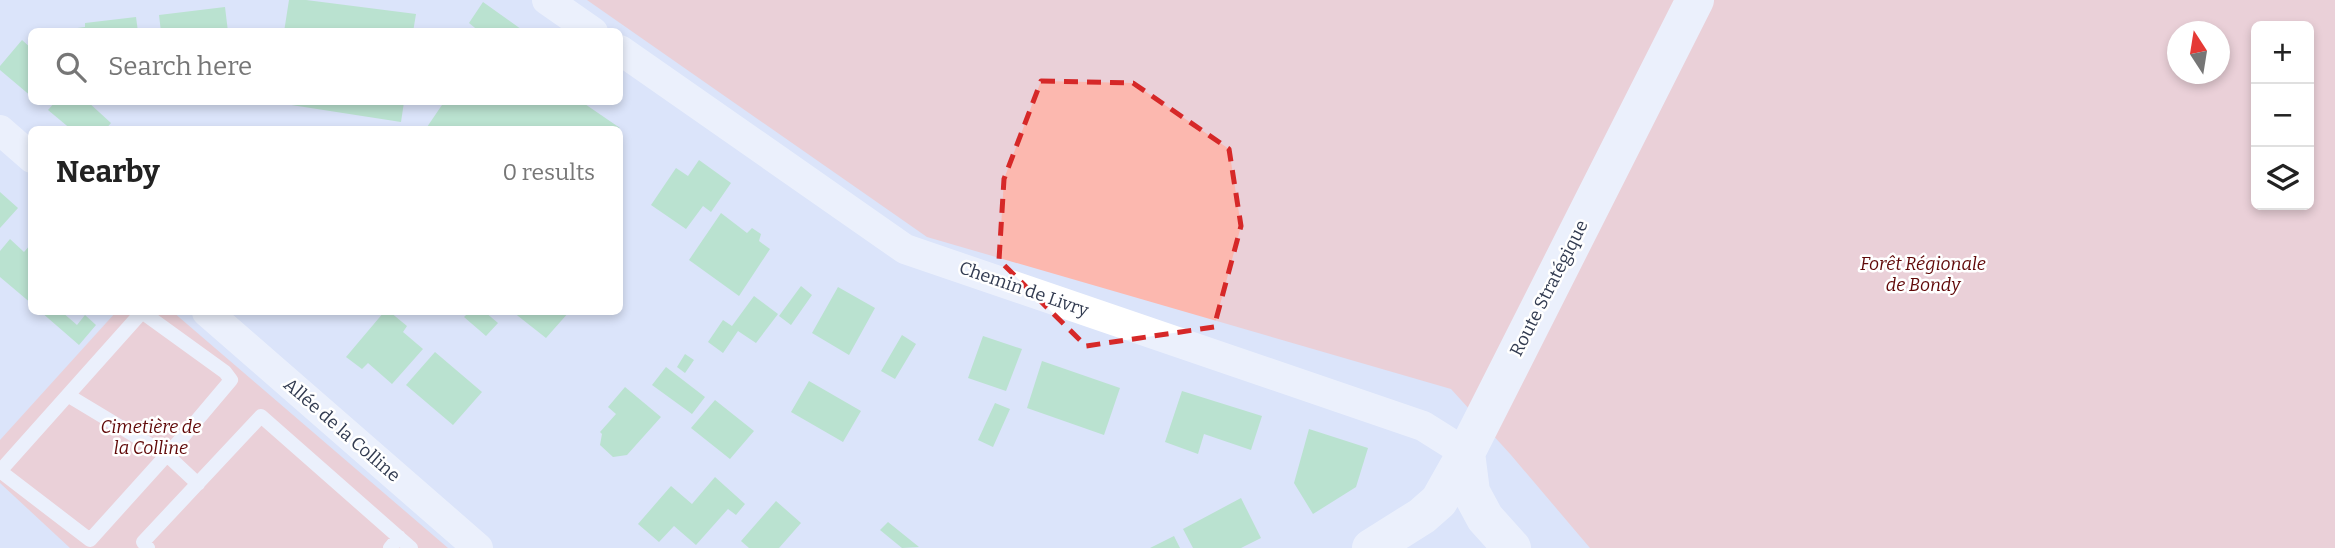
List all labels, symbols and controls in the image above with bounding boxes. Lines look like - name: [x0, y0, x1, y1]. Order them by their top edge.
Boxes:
- north arrow: [2167, 21, 2230, 84]
- map controls: [2251, 21, 2314, 210]
- button: +: [2251, 21, 2314, 84]
- search box: [28, 28, 623, 105]
- icon: search: [52, 48, 90, 86]
- text: Search here: [108, 51, 252, 82]
- button: −: [2251, 84, 2314, 147]
- button: layers: [2251, 147, 2314, 210]
- text: Nearby: [56, 154, 160, 190]
- text: 0 results: [502, 158, 595, 186]
- street label: Route Stratégique: [1505, 216, 1593, 360]
- park label: Forêt Régionale de Bondy: [1860, 253, 1986, 296]
- street label: Chemin de Livry: [956, 257, 1092, 322]
- street label: Allée de la Colline: [279, 373, 405, 487]
- park label: Cimetière de la Colline: [101, 416, 201, 459]

